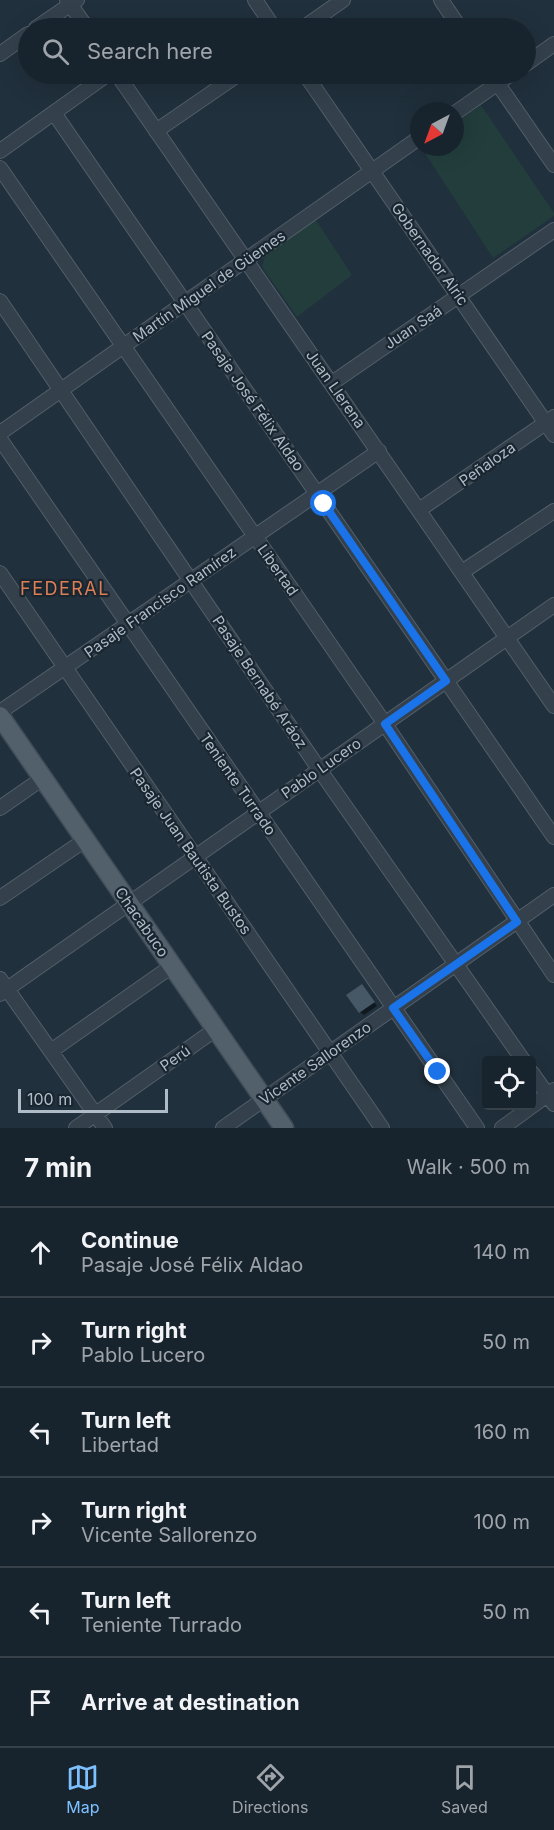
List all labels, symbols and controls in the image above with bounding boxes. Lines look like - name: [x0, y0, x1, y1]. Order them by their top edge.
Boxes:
- search box: [18, 18, 536, 84]
- icon: search: [39, 35, 72, 68]
- text: Search here: [87, 38, 213, 64]
- north arrow: [410, 102, 464, 156]
- street label: Gobernador Alric: [387, 199, 473, 309]
- street label: Martín Miguel de Güemes: [129, 226, 289, 346]
- street label: Juan Saá: [381, 301, 445, 353]
- street label: Pasaje José Félix Aldao: [197, 327, 309, 475]
- street label: Juan Llerena: [302, 346, 370, 432]
- street label: Peñaloza: [455, 438, 519, 490]
- route start: [310, 490, 336, 516]
- street label: Libertad: [253, 541, 303, 599]
- street label: Pasaje Francisco Ramírez: [80, 542, 240, 662]
- district label: FEDERAL: [20, 578, 110, 599]
- street label: Pasaje Bernabé Aráoz: [208, 612, 312, 752]
- street label: Teniente Turrado: [196, 729, 280, 839]
- street label: Pablo Lucero: [277, 734, 365, 802]
- street label: Pasaje Juan Bautista Bustos: [126, 764, 256, 938]
- street label: Chacabuco: [111, 883, 173, 961]
- street label: Vicente Sallorenzo: [255, 1017, 375, 1109]
- street label: Perú: [156, 1041, 194, 1075]
- map controls: [482, 1056, 536, 1110]
- button: locate: [482, 1056, 536, 1110]
- route end: [424, 1058, 450, 1084]
- scale bar: [18, 1086, 168, 1114]
- text: 100 m: [27, 1089, 72, 1109]
- text: 7 min: [24, 1152, 92, 1183]
- text: Walk · 500 m: [407, 1155, 530, 1179]
- text: Continue: [81, 1227, 179, 1253]
- icon: ahead: [24, 1236, 57, 1269]
- text: 140 m: [473, 1240, 530, 1264]
- text: Pasaje José Félix Aldao: [81, 1253, 303, 1277]
- text: Turn right: [81, 1317, 187, 1343]
- icon: right: [24, 1326, 57, 1359]
- text: 50 m: [482, 1330, 530, 1354]
- text: Pablo Lucero: [81, 1343, 205, 1367]
- text: Turn left: [81, 1407, 171, 1433]
- icon: left: [24, 1416, 57, 1449]
- text: 160 m: [474, 1420, 530, 1444]
- text: Libertad: [81, 1433, 159, 1457]
- text: Turn right: [81, 1497, 187, 1523]
- icon: right: [24, 1506, 57, 1539]
- text: 100 m: [473, 1510, 530, 1534]
- text: Vicente Sallorenzo: [81, 1523, 257, 1547]
- text: Turn left: [81, 1587, 171, 1613]
- icon: left: [24, 1596, 57, 1629]
- text: 50 m: [482, 1600, 530, 1624]
- text: Teniente Turrado: [81, 1613, 242, 1637]
- icon: arrive: [24, 1686, 57, 1719]
- text: Arrive at destination: [81, 1689, 300, 1715]
- tab: Map: [66, 1761, 100, 1817]
- tab: Directions: [232, 1761, 308, 1817]
- tab: Saved: [441, 1761, 488, 1817]

